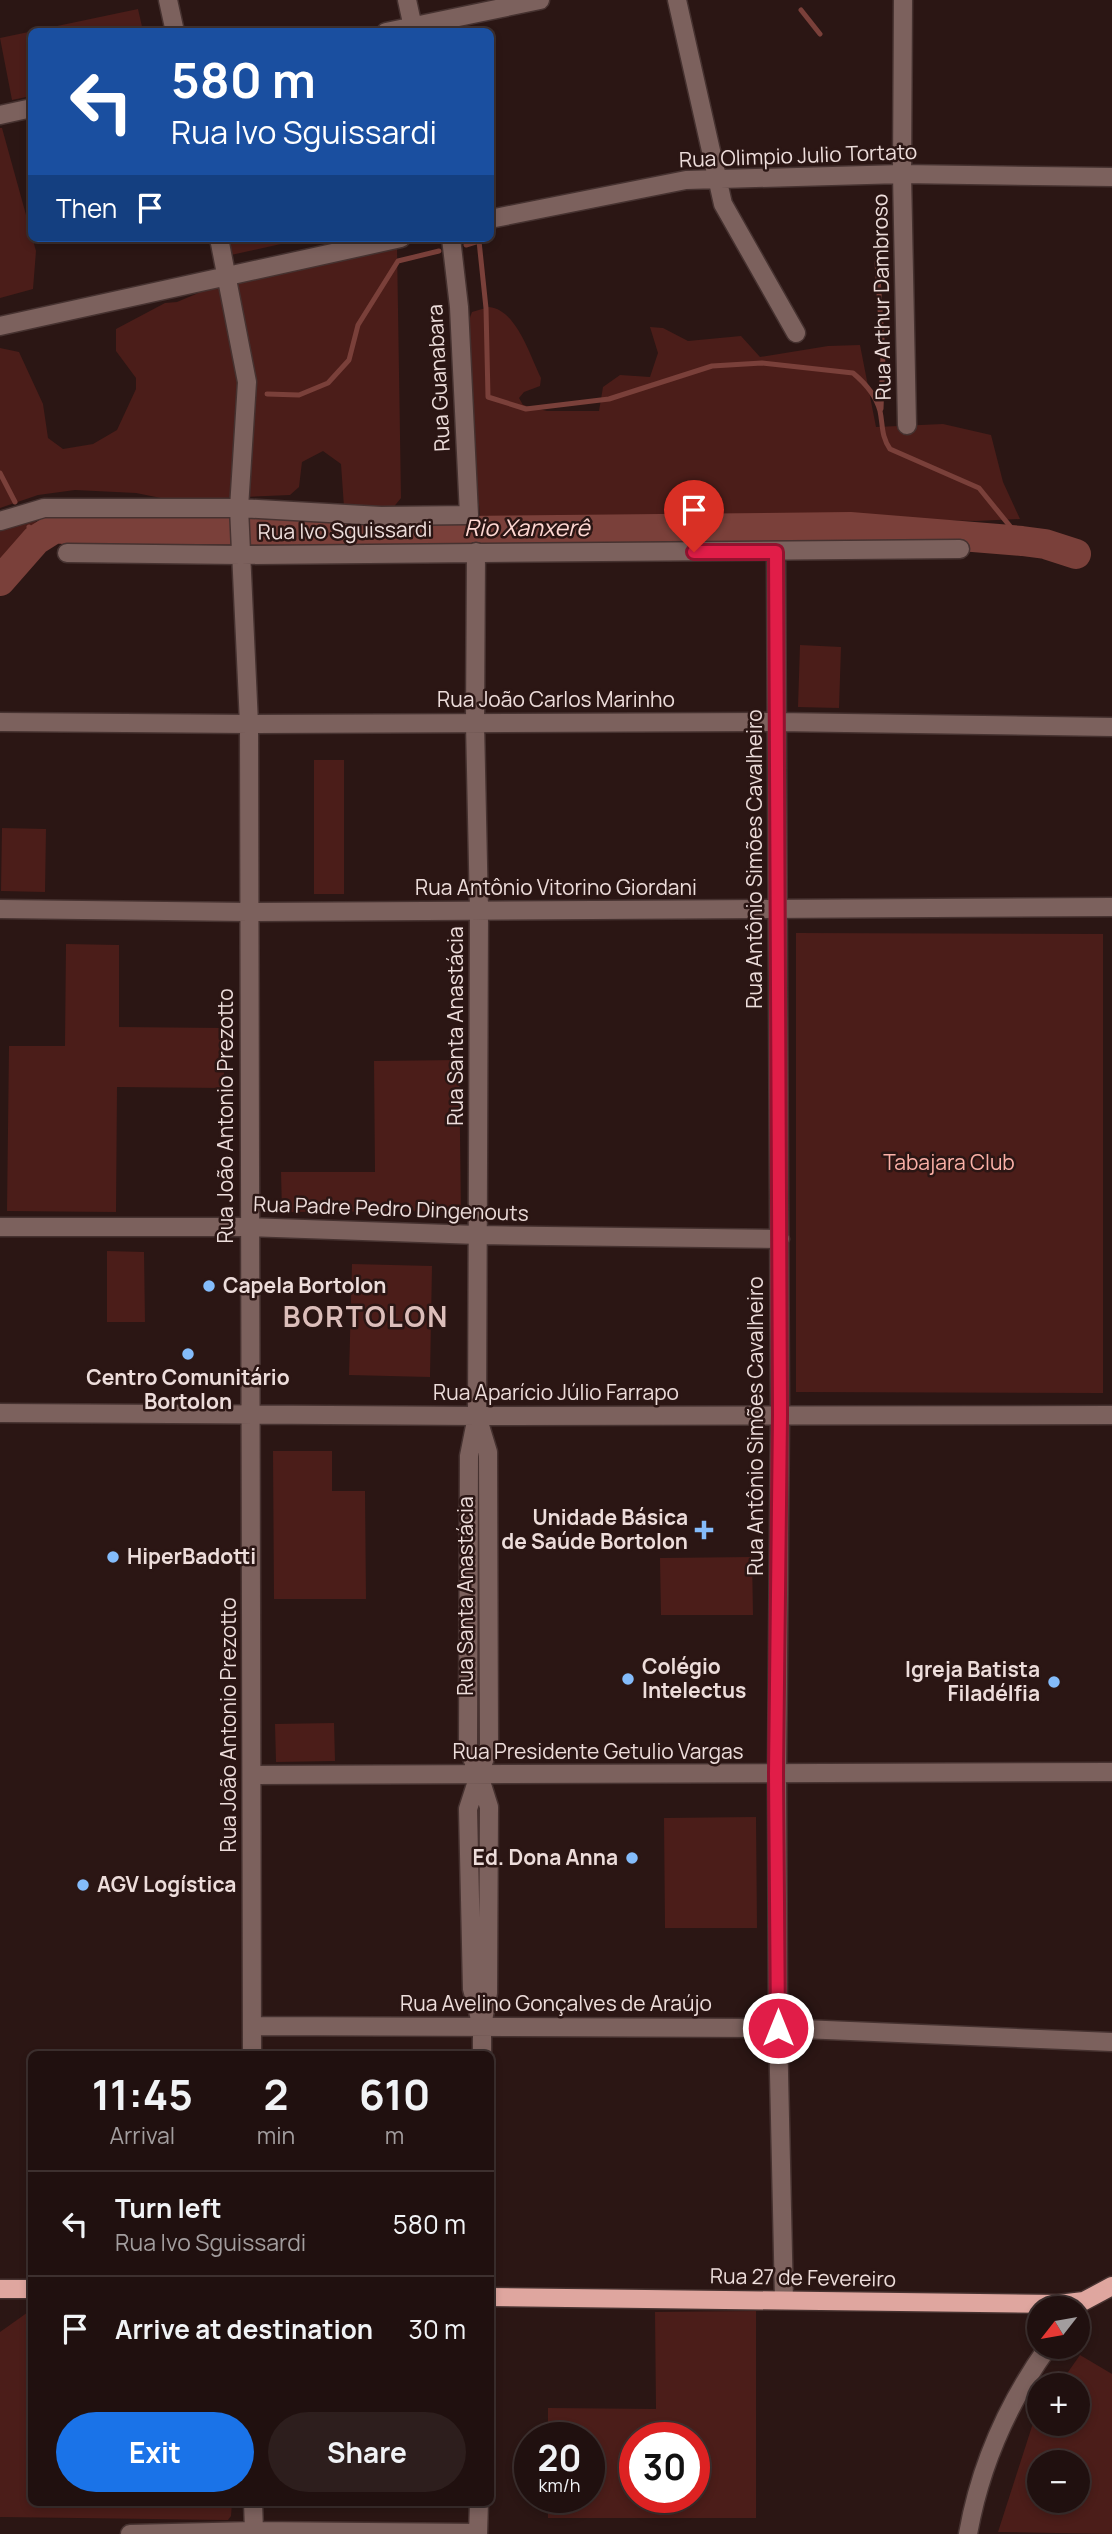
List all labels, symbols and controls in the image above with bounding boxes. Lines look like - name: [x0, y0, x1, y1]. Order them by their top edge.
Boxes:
- text: 580 m: [171, 46, 316, 113]
- icon: left: [56, 56, 147, 147]
- text: Rua Ivo Sguissardi: [171, 110, 437, 154]
- street label: Rua Olimpio Julio Tortato: [678, 137, 918, 173]
- icon: arrive: [131, 189, 169, 227]
- text: Then: [56, 190, 117, 226]
- street label: Rua Arthur Dambroso: [865, 193, 897, 401]
- street label: Rua Guanabara: [420, 304, 456, 452]
- pin: [664, 480, 724, 552]
- icon: arrive: [675, 491, 713, 529]
- water label: Rio Xanxerê: [464, 511, 591, 543]
- street label: Rua Ivo Sguissardi: [257, 514, 432, 546]
- street label: Rua João Carlos Marinho: [437, 685, 675, 713]
- street label: Rua Antônio Simões Cavalheiro: [740, 709, 768, 1009]
- street label: Rua Antônio Vitorino Giordani: [415, 873, 697, 901]
- street label: Rua Santa Anastácia: [441, 926, 469, 1126]
- street label: Rua João Antonio Prezotto: [211, 988, 239, 1244]
- park label: Tabajara Club: [883, 1148, 1015, 1176]
- street label: Rua Padre Pedro Dingenouts: [253, 1189, 529, 1227]
- place label: Capela Bortolon: [223, 1271, 386, 1299]
- street label: Rua Antônio Simões Cavalheiro: [741, 1276, 769, 1576]
- marker: Capela Bortolon: [201, 1278, 217, 1294]
- district label: BORTOLON: [283, 1297, 449, 1335]
- marker: Centro Comunitário Bortolon: [180, 1346, 196, 1362]
- place label: Centro Comunitário Bortolon: [86, 1363, 290, 1415]
- street label: Rua Aparício Júlio Farrapo: [433, 1378, 679, 1406]
- street label: Rua Santa Anastácia: [451, 1496, 479, 1696]
- place label: Unidade Básica de Saúde Bortolon: [501, 1503, 688, 1555]
- marker: Unidade Básica de Saúde Bortolon: [694, 1520, 714, 1540]
- place label: HiperBadotti: [127, 1542, 256, 1570]
- marker: HiperBadotti: [105, 1549, 121, 1565]
- street label: Rua João Antonio Prezotto: [214, 1597, 242, 1853]
- place label: Colégio Intelectus: [642, 1652, 746, 1704]
- place label: Igreja Batista Filadélfia: [905, 1655, 1040, 1707]
- marker: Colégio Intelectus: [620, 1671, 636, 1687]
- marker: Igreja Batista Filadélfia: [1046, 1674, 1062, 1690]
- street label: Rua Presidente Getulio Vargas: [452, 1737, 744, 1765]
- place label: Ed. Dona Anna: [473, 1843, 618, 1871]
- marker: Ed. Dona Anna: [624, 1850, 640, 1866]
- place label: AGV Logística: [97, 1870, 236, 1898]
- marker: AGV Logística: [75, 1877, 91, 1893]
- street label: Rua Avelino Gonçalves de Araújo: [400, 1989, 712, 2017]
- position arrow: [741, 1991, 815, 2065]
- text: 11:45: [92, 2065, 193, 2123]
- text: 2: [263, 2065, 288, 2123]
- text: 610: [359, 2065, 430, 2123]
- text: Arrival: [109, 2119, 175, 2151]
- text: min: [257, 2119, 295, 2151]
- text: m: [385, 2119, 404, 2151]
- text: Turn left: [115, 2190, 222, 2226]
- icon: left: [56, 2205, 94, 2243]
- text: 580 m: [393, 2206, 466, 2242]
- text: Rua Ivo Sguissardi: [115, 2226, 306, 2258]
- street label: Rua 27 de Fevereiro: [710, 2261, 896, 2293]
- north arrow: [1027, 2296, 1090, 2359]
- map controls: [1027, 2296, 1090, 2513]
- icon: arrive: [56, 2310, 94, 2348]
- text: Arrive at destination: [115, 2311, 373, 2347]
- text: 30 m: [409, 2311, 466, 2347]
- button: +: [1027, 2373, 1090, 2436]
- button: Exit: [56, 2412, 254, 2492]
- button: Share: [268, 2412, 466, 2492]
- speed limit sign: 30: [619, 2422, 710, 2513]
- text: 20: [538, 2434, 581, 2482]
- button: −: [1027, 2450, 1090, 2513]
- text: km/h: [539, 2473, 580, 2497]

